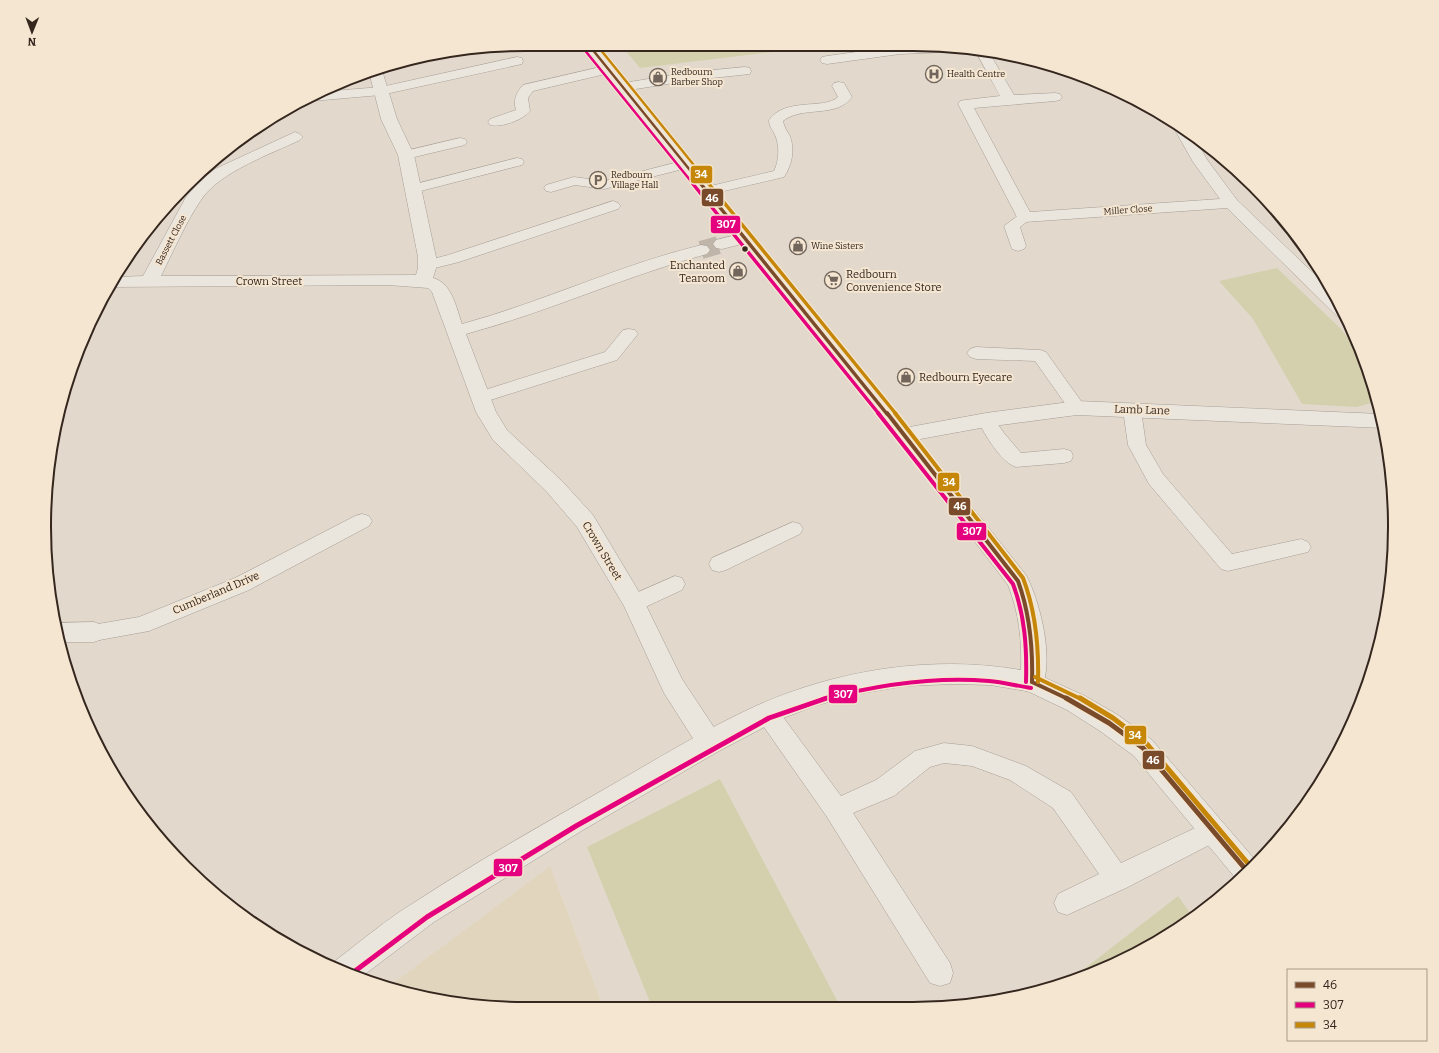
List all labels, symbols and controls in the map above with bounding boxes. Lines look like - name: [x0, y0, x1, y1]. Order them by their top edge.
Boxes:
- north arrow: [12, 12, 52, 52]
- text: N: [27, 35, 36, 48]
- hospital icon: Health Centre: [924, 64, 944, 84]
- shop icon: Redbourn Barber Shop: [648, 67, 668, 87]
- place label: Redbourn Barber Shop: [671, 67, 723, 87]
- place label: Health Centre: [947, 69, 1005, 79]
- line badge: 34: [690, 165, 713, 184]
- text: 34: [694, 168, 708, 181]
- parking icon: Redbourn Village Hall: [588, 170, 608, 190]
- place label: Redbourn Village Hall: [611, 170, 659, 190]
- line badge: 46: [701, 188, 724, 207]
- text: 46: [705, 192, 719, 205]
- street label: Miller Close: [1103, 203, 1153, 217]
- street label: Bassett Close: [154, 213, 188, 267]
- line badge: 307: [710, 215, 741, 234]
- text: 307: [716, 218, 736, 231]
- shop icon: Wine Sisters: [788, 236, 808, 256]
- place label: Wine Sisters: [811, 241, 863, 251]
- unlabelled marker: [740, 244, 750, 254]
- place label: Enchanted Tearoom: [670, 259, 726, 285]
- shop icon: Enchanted Tearoom: [728, 261, 748, 281]
- place label: Redbourn Convenience Store: [846, 268, 942, 294]
- supermarket icon: Redbourn Convenience Store: [823, 270, 843, 290]
- street label: Crown Street: [236, 275, 302, 288]
- shop icon: Redbourn Eyecare: [896, 367, 916, 387]
- place label: Redbourn Eyecare: [919, 371, 1012, 384]
- street label: Lamb Lane: [1114, 403, 1170, 417]
- line badge: 34: [937, 472, 960, 492]
- text: 34: [942, 476, 956, 489]
- line badge: 46: [948, 497, 971, 516]
- text: 46: [953, 500, 967, 513]
- street label: Crown Street: [579, 519, 625, 583]
- line badge: 307: [956, 522, 987, 541]
- text: 307: [962, 525, 982, 538]
- street label: Cumberland Drive: [171, 569, 261, 617]
- line badge: 307: [828, 684, 858, 704]
- text: 307: [833, 688, 853, 701]
- line badge: 34: [1124, 725, 1147, 745]
- text: 34: [1128, 729, 1142, 742]
- line badge: 46: [1142, 750, 1165, 770]
- text: 46: [1146, 754, 1160, 767]
- line badge: 307: [493, 858, 523, 877]
- text: 307: [498, 862, 518, 875]
- legend: [1287, 969, 1427, 1041]
- text: 46: [1323, 978, 1337, 992]
- text: 307: [1323, 998, 1344, 1012]
- text: 34: [1323, 1018, 1337, 1032]

